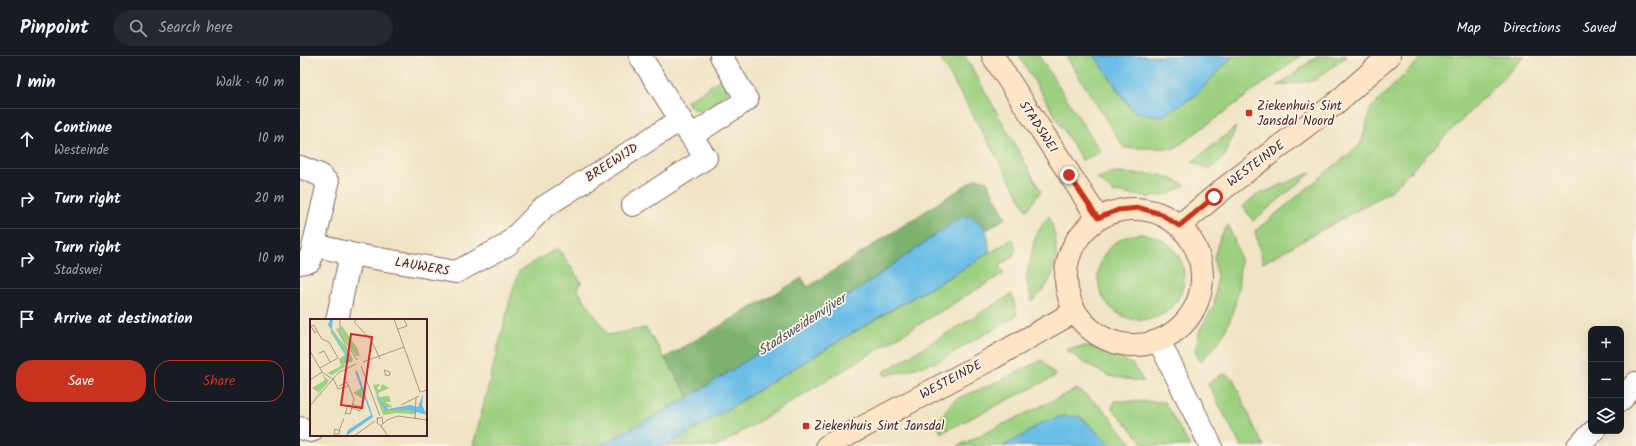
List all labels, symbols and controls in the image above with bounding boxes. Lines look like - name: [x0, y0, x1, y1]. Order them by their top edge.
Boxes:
- search box: [113, 10, 393, 46]
- text: Pinpoint: [20, 13, 89, 43]
- text: Search here: [159, 16, 233, 40]
- icon: search: [127, 17, 149, 39]
- text: Map: [1456, 17, 1481, 39]
- text: Directions: [1503, 17, 1561, 39]
- text: Saved: [1583, 17, 1616, 39]
- text: 1 min: [16, 69, 55, 96]
- text: Walk · 40 m: [216, 72, 284, 93]
- place label: Ziekenhuis Sint Jansdal Noord: [1257, 96, 1343, 132]
- street label: STADSWEI: [1013, 97, 1063, 157]
- marker: Ziekenhuis Sint Jansdal Noord: [1244, 108, 1254, 118]
- text: Continue: [54, 116, 112, 140]
- icon: ahead: [16, 128, 38, 150]
- text: 10 m: [258, 128, 284, 149]
- street label: WESTEINDE: [1223, 135, 1290, 193]
- street label: BREEWIJD: [581, 138, 643, 188]
- text: Westeinde: [54, 140, 109, 161]
- route end: [1060, 166, 1078, 184]
- text: Turn right: [54, 187, 121, 211]
- icon: right: [16, 188, 38, 210]
- text: 20 m: [254, 188, 284, 209]
- route start: [1205, 188, 1223, 206]
- text: Turn right: [54, 236, 121, 260]
- icon: right: [16, 248, 38, 270]
- text: 10 m: [258, 248, 284, 269]
- street label: LAUWERS: [393, 252, 451, 282]
- text: Stadswei: [54, 260, 102, 281]
- water label: Stadsweidenvijver: [753, 286, 854, 362]
- text: Arrive at destination: [54, 307, 193, 331]
- icon: arrive: [16, 308, 38, 330]
- inset map: [310, 319, 427, 436]
- map controls: [1588, 326, 1624, 434]
- button: +: [1588, 326, 1624, 362]
- street label: WESTEINDE: [916, 355, 986, 405]
- button: Save: [16, 360, 146, 402]
- button: Share: [154, 360, 284, 402]
- button: −: [1588, 362, 1624, 398]
- button: layers: [1588, 398, 1624, 434]
- place label: Ziekenhuis Sint Jansdal: [814, 416, 945, 437]
- marker: Ziekenhuis Sint Jansdal: [801, 421, 811, 431]

